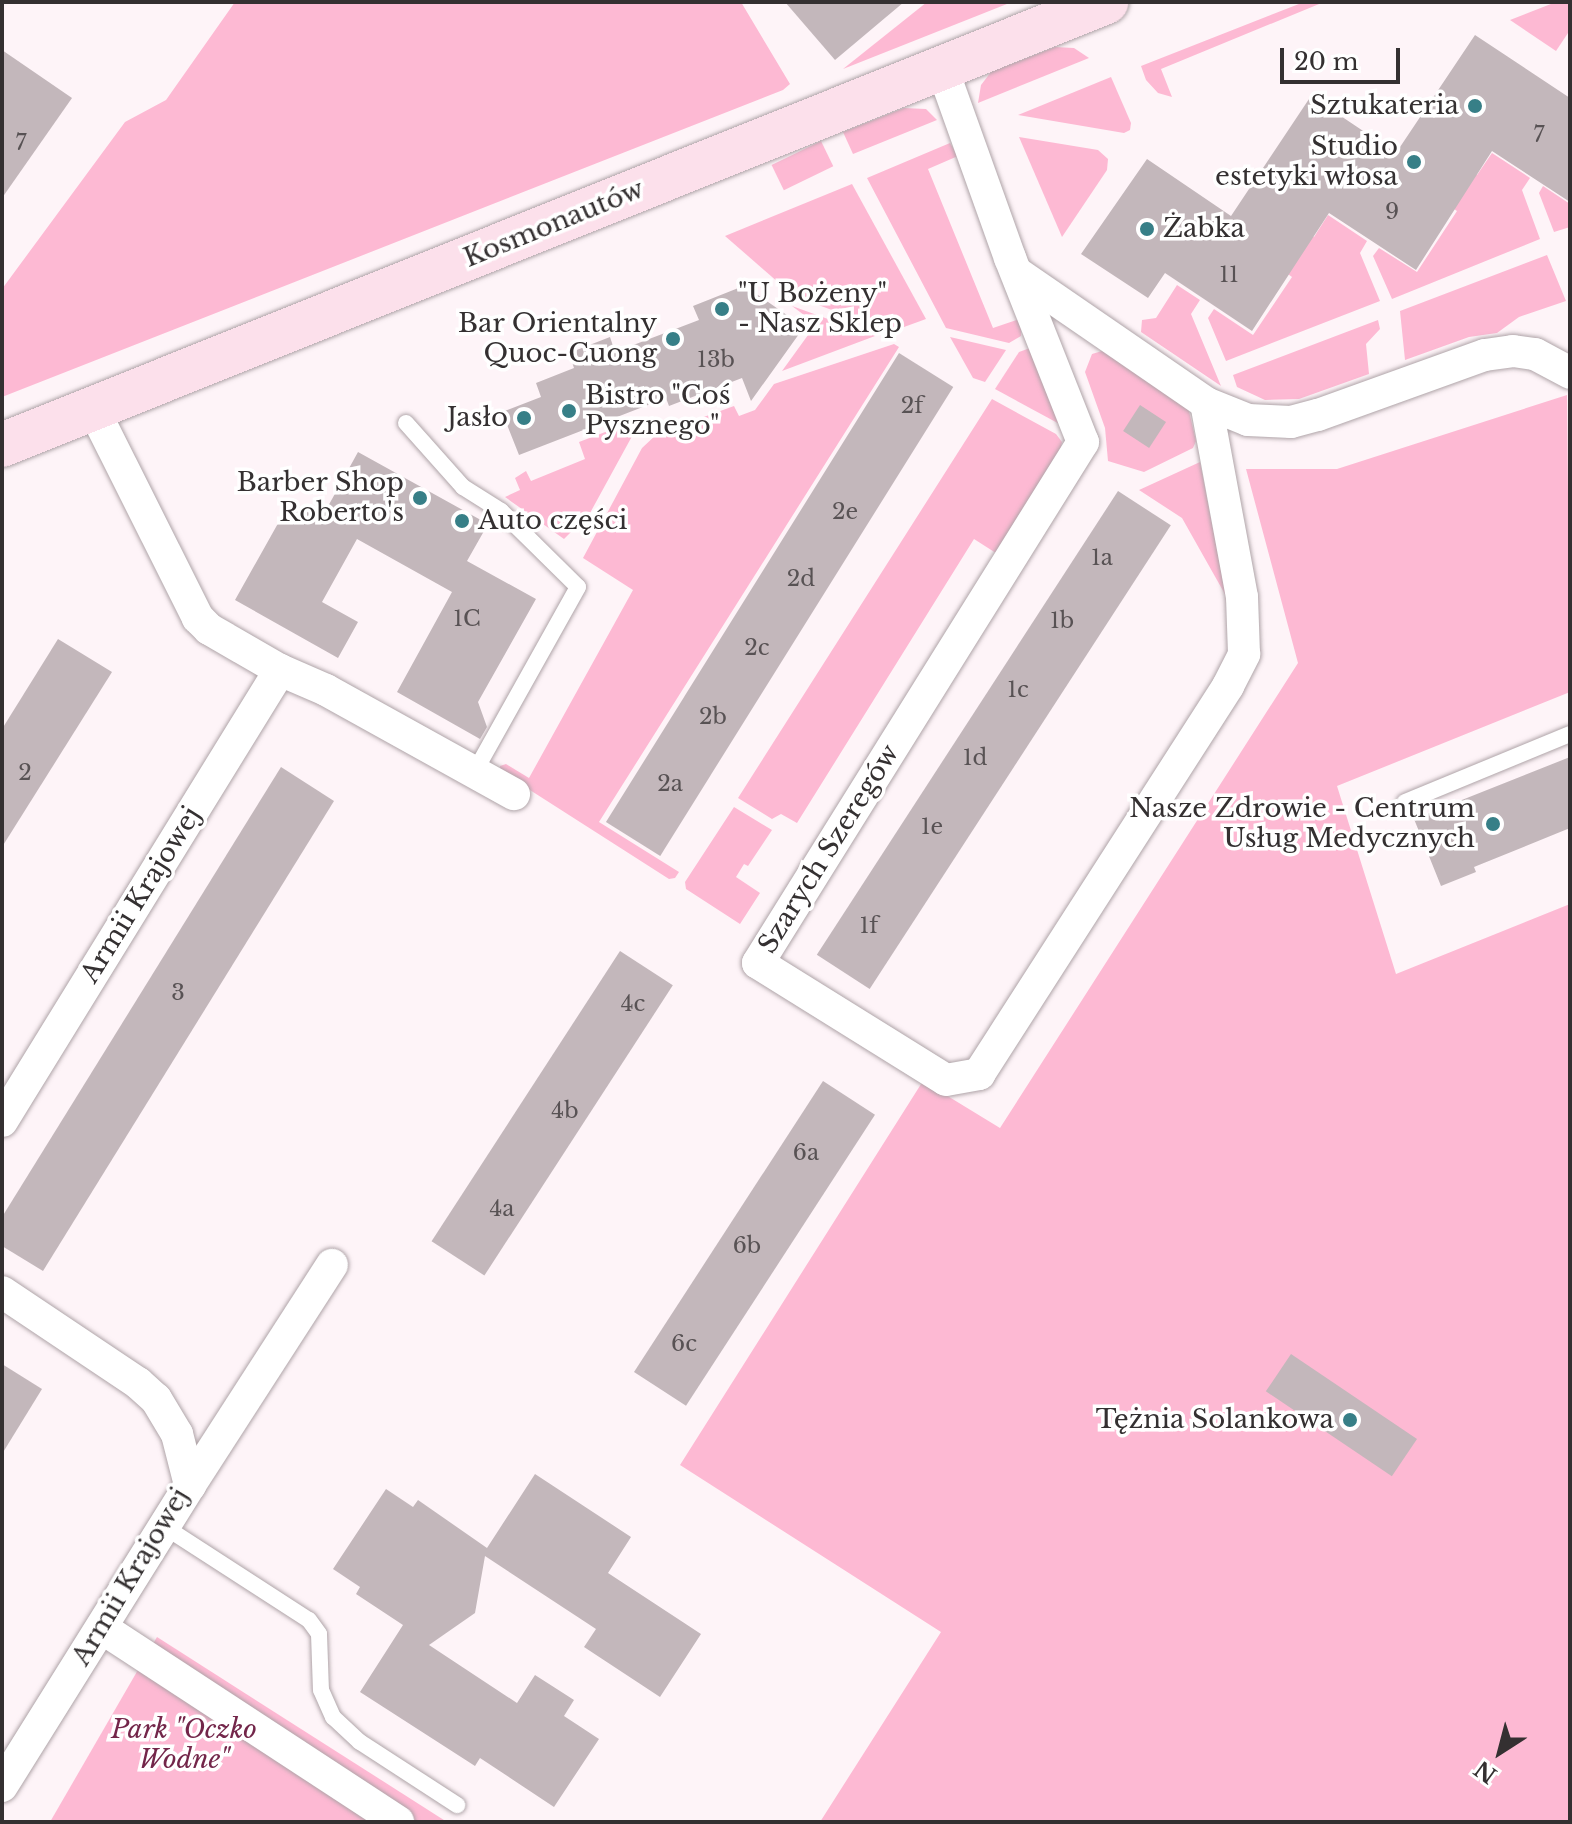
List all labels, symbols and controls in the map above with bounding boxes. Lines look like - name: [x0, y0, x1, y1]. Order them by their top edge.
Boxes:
- scale bar: [1284, 32, 1404, 82]
- text: 20 m: [1294, 47, 1359, 76]
- place label: Sztukateria: [1310, 90, 1459, 122]
- marker: Sztukateria: [1466, 97, 1484, 115]
- house number: 7: [1533, 122, 1545, 148]
- house number: 7: [15, 130, 27, 156]
- place label: Studio estetyki włosa: [1214, 131, 1398, 192]
- marker: Studio estetyki włosa: [1405, 153, 1423, 171]
- street label: Kosmonautów: [459, 174, 649, 274]
- house number: 9: [1385, 199, 1399, 225]
- place label: Żabka: [1163, 213, 1245, 245]
- marker: Żabka: [1138, 220, 1156, 238]
- house number: 11: [1219, 262, 1239, 288]
- place label: "U Bożeny" - Nasz Sklep: [738, 278, 902, 340]
- marker: "U Bożeny" - Nasz Sklep: [713, 300, 731, 318]
- place label: Bar Orientalny Quoc-Cuong: [457, 308, 657, 370]
- marker: Bar Orientalny Quoc-Cuong: [664, 330, 682, 348]
- house number: 13b: [697, 347, 735, 373]
- place label: Bistro "Coś Pysznego": [585, 380, 731, 442]
- house number: 2f: [901, 393, 923, 419]
- place label: Jasło: [447, 402, 508, 434]
- marker: Bistro "Coś Pysznego": [560, 402, 578, 420]
- marker: Jasło: [515, 409, 533, 427]
- place label: Barber Shop Roberto's: [236, 467, 404, 528]
- marker: Barber Shop Roberto's: [411, 489, 429, 507]
- house number: 2e: [832, 499, 858, 525]
- place label: Auto części: [478, 505, 627, 537]
- marker: Auto części: [453, 512, 471, 530]
- house number: 1a: [1091, 545, 1113, 571]
- house number: 2d: [787, 566, 815, 592]
- house number: 1C: [453, 606, 481, 632]
- house number: 1b: [1050, 608, 1074, 634]
- house number: 2c: [744, 635, 770, 661]
- house number: 1c: [1007, 677, 1029, 703]
- house number: 2b: [699, 704, 727, 730]
- street label: Szarych Szeregów: [752, 739, 906, 959]
- house number: 1d: [963, 745, 987, 771]
- house number: 2: [18, 760, 32, 786]
- house number: 2a: [657, 771, 683, 797]
- place label: Nasze Zdrowie - Centrum Usług Medycznych: [1129, 793, 1475, 854]
- street label: Armii Krajowej: [74, 801, 208, 989]
- marker: Nasze Zdrowie - Centrum Usług Medycznych: [1482, 813, 1504, 835]
- house number: 1e: [921, 814, 943, 840]
- house number: 1f: [860, 913, 878, 939]
- house number: 3: [171, 980, 185, 1006]
- house number: 4c: [621, 991, 645, 1017]
- house number: 4b: [551, 1098, 579, 1124]
- house number: 6a: [793, 1140, 819, 1166]
- house number: 4a: [489, 1196, 515, 1222]
- house number: 6b: [733, 1233, 761, 1259]
- house number: 6c: [671, 1331, 697, 1357]
- place label: Tężnia Solankowa: [1095, 1404, 1334, 1436]
- marker: Tężnia Solankowa: [1341, 1411, 1359, 1429]
- street label: Armii Krajowej: [66, 1483, 196, 1671]
- north arrow: [1460, 1712, 1540, 1792]
- park label: Park "Oczko Wodne": [111, 1714, 257, 1776]
- text: N: [1469, 1755, 1502, 1789]

